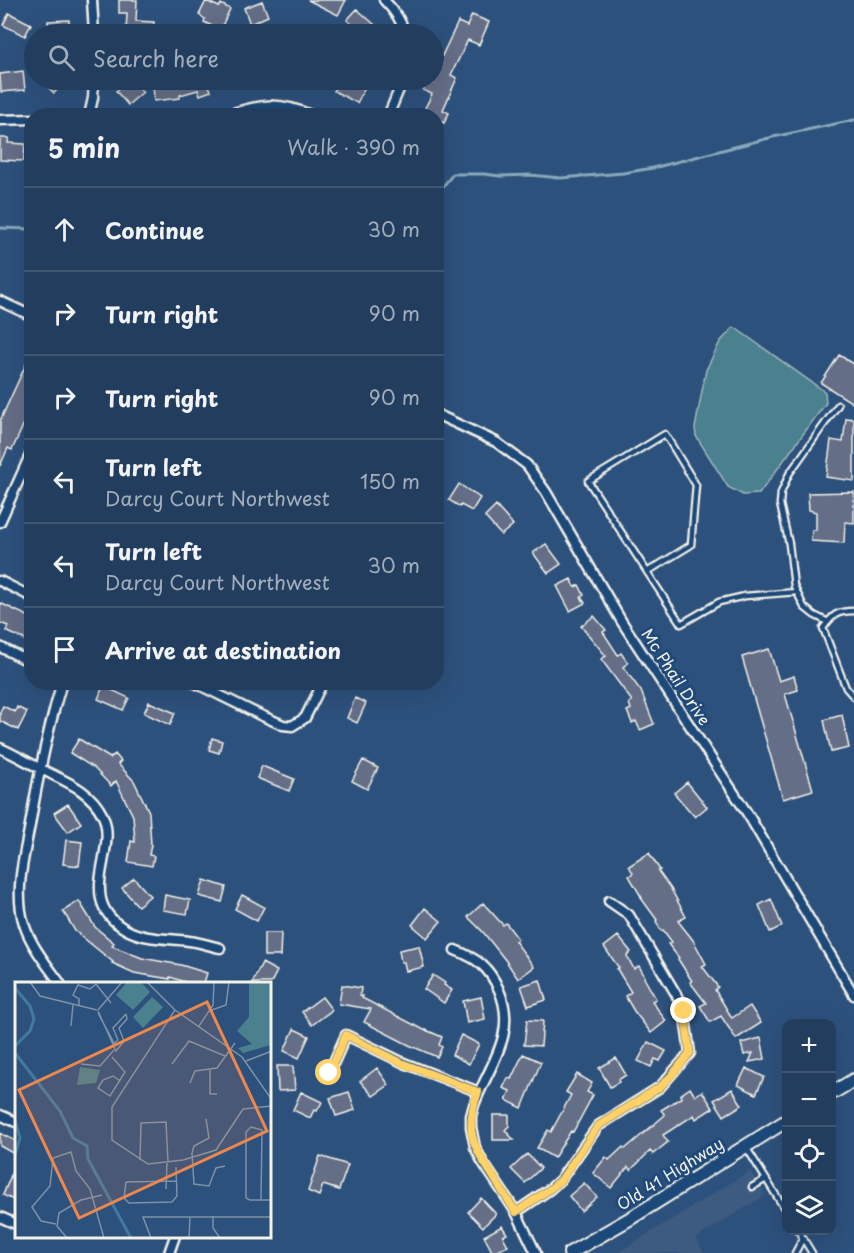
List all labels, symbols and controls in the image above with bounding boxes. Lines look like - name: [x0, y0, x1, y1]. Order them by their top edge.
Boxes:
- search box: [24, 24, 444, 90]
- icon: search: [45, 41, 78, 74]
- text: Search here: [93, 41, 219, 74]
- text: 5 min: [48, 128, 120, 167]
- text: Walk · 390 m: [287, 132, 420, 162]
- icon: ahead: [48, 213, 81, 246]
- text: Continue: [105, 213, 204, 246]
- text: 30 m: [367, 214, 420, 244]
- icon: right: [48, 297, 81, 330]
- text: Turn right: [105, 297, 218, 330]
- text: 90 m: [369, 298, 420, 328]
- icon: right: [48, 381, 81, 414]
- text: Turn right: [105, 381, 218, 414]
- text: 90 m: [369, 382, 420, 412]
- text: Turn left: [105, 450, 202, 483]
- icon: left: [48, 465, 81, 498]
- text: 150 m: [360, 466, 420, 496]
- text: Darcy Court Northwest: [105, 483, 330, 513]
- text: Turn left: [105, 534, 202, 567]
- icon: left: [48, 549, 81, 582]
- text: 30 m: [367, 550, 420, 580]
- text: Darcy Court Northwest: [105, 567, 330, 597]
- street label: Mc Phail Drive: [636, 623, 717, 730]
- icon: arrive: [48, 633, 81, 666]
- text: Arrive at destination: [105, 633, 341, 666]
- inset map: [15, 982, 272, 1238]
- route end: [670, 997, 696, 1023]
- map controls: [782, 1019, 836, 1235]
- button: +: [782, 1019, 836, 1073]
- route start: [315, 1059, 341, 1085]
- button: −: [782, 1073, 836, 1127]
- button: locate: [782, 1127, 836, 1181]
- street label: Old 41 Highway: [612, 1131, 727, 1216]
- button: layers: [782, 1181, 836, 1235]

